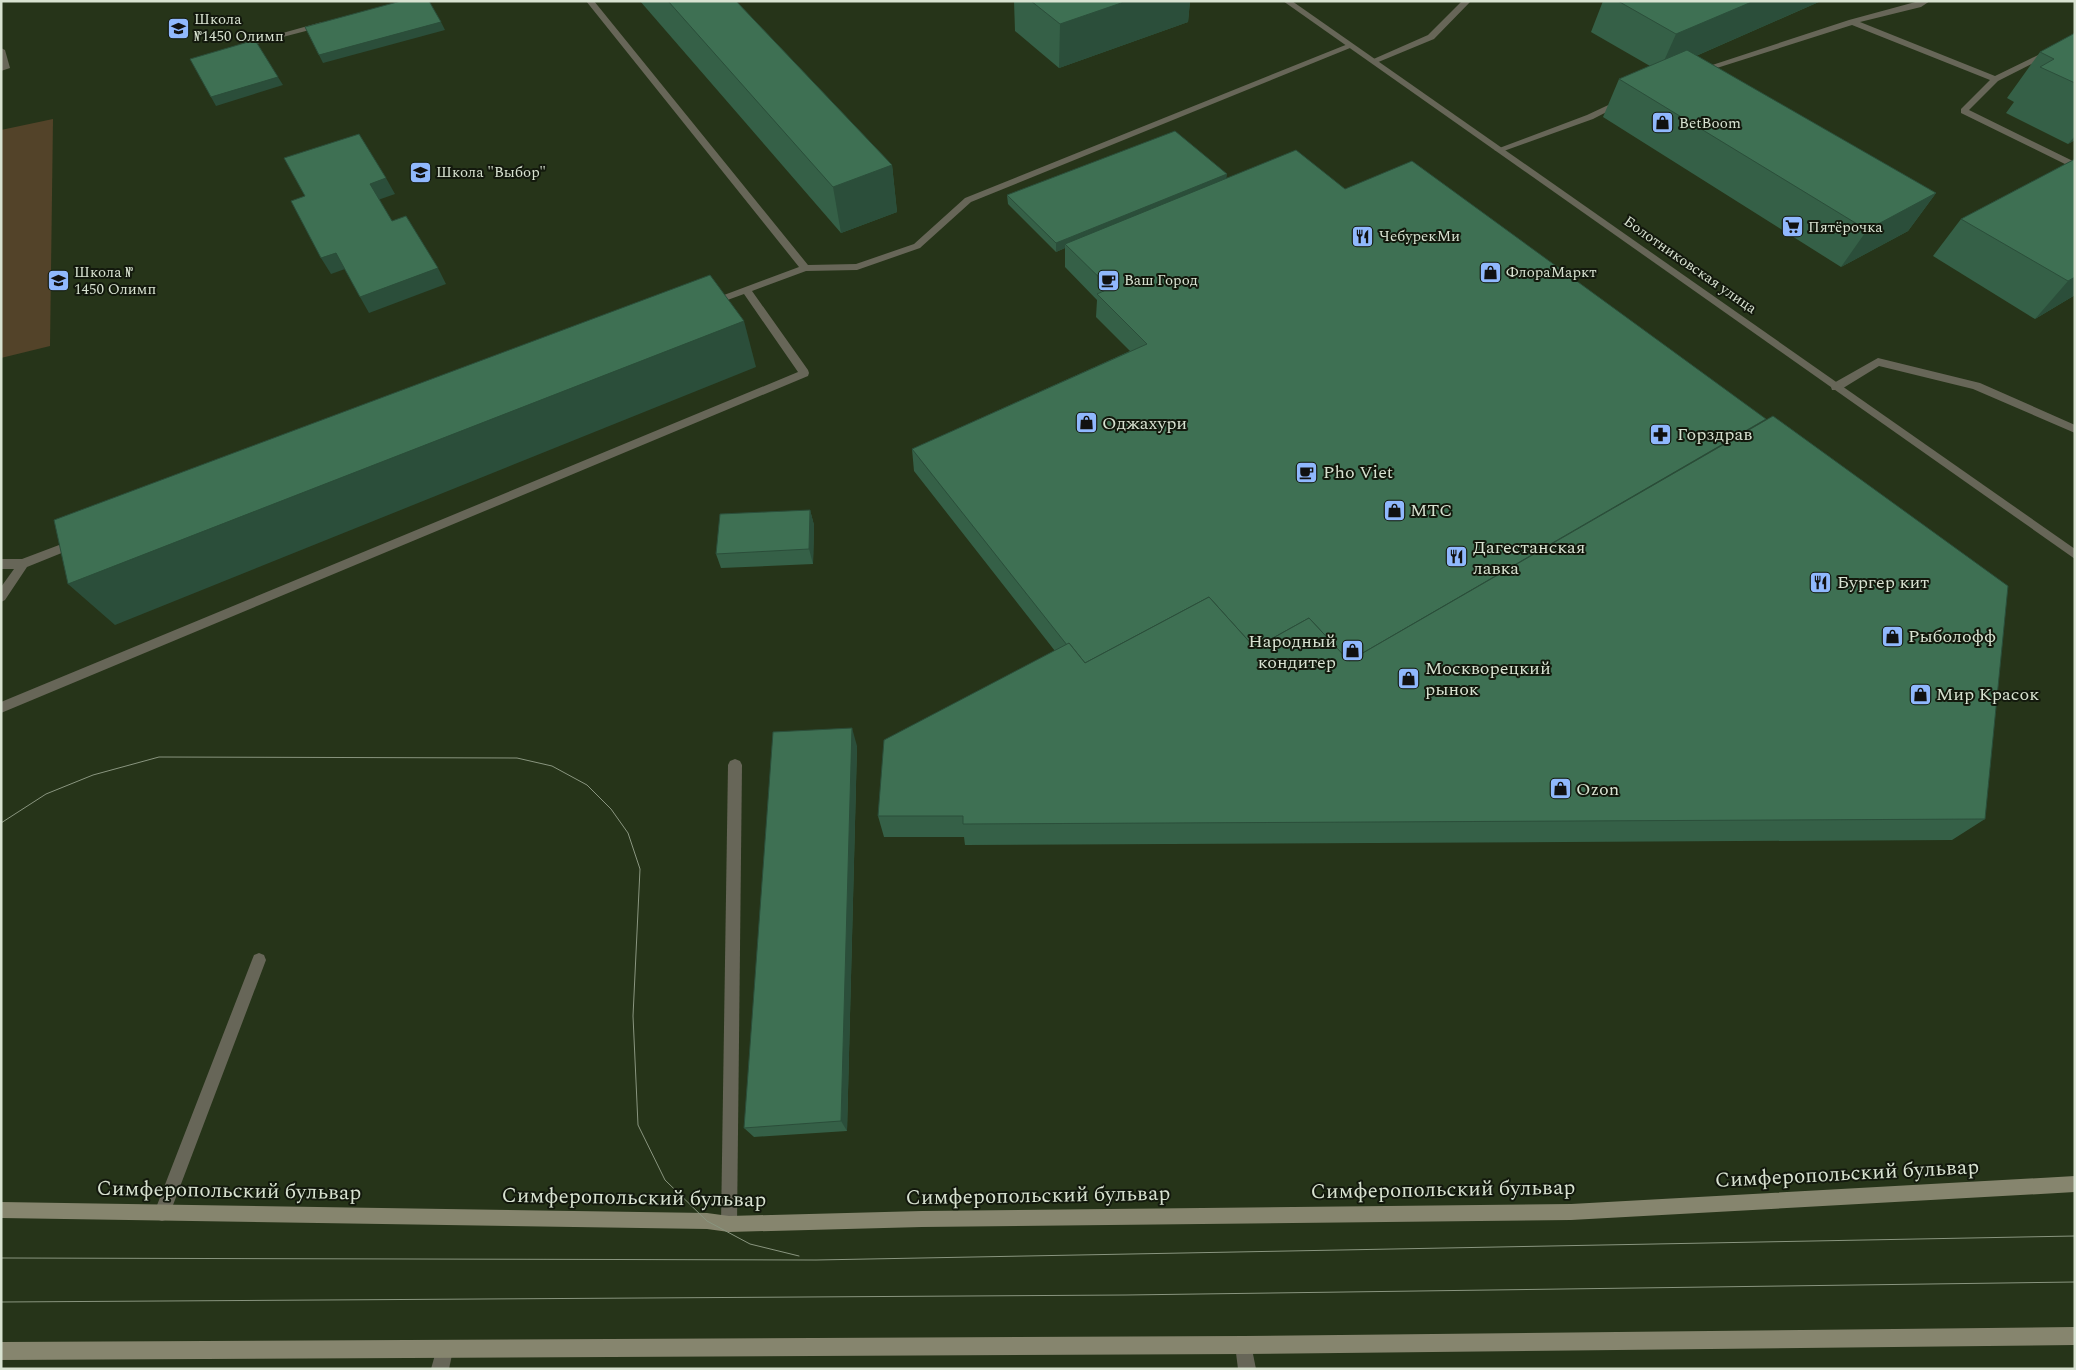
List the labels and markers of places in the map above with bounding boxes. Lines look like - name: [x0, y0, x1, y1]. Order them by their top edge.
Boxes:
- place label: Школа №1450 Олимп: [194, 8, 284, 48]
- school or university icon: Школа №1450 Олимп: [166, 16, 190, 40]
- shop icon: BetBoom: [1651, 111, 1675, 135]
- place label: BetBoom: [1679, 112, 1741, 135]
- school or university icon: Школа "Выбор": [408, 160, 432, 184]
- place label: Школа "Выбор": [436, 161, 546, 184]
- supermarket icon: Пятёрочка: [1780, 215, 1804, 239]
- place label: Пятёрочка: [1808, 216, 1883, 239]
- restaurant icon: ЧебурекМи: [1351, 224, 1375, 248]
- place label: ЧебурекМи: [1379, 225, 1460, 248]
- shop icon: ФлораМаркт: [1478, 260, 1502, 284]
- place label: Школа № 1450 Олимп: [74, 261, 156, 301]
- place label: ФлораМаркт: [1506, 261, 1597, 284]
- cafe icon: Ваш Город: [1096, 268, 1120, 292]
- school or university icon: Школа № 1450 Олимп: [46, 269, 70, 293]
- place label: Ваш Город: [1124, 269, 1198, 292]
- place label: Оджахури: [1102, 410, 1187, 437]
- shop icon: Оджахури: [1074, 411, 1098, 435]
- place label: Горздрав: [1677, 421, 1752, 448]
- pharmacy icon: Горздрав: [1649, 422, 1673, 446]
- place label: Pho Viet: [1323, 459, 1393, 486]
- cafe icon: Pho Viet: [1295, 460, 1319, 484]
- place label: МТС: [1410, 497, 1452, 524]
- shop icon: МТС: [1382, 498, 1406, 522]
- place label: Дагестанская лавка: [1473, 534, 1585, 582]
- restaurant icon: Дагестанская лавка: [1445, 545, 1469, 569]
- place label: Бургер кит: [1837, 569, 1929, 596]
- restaurant icon: Бургер кит: [1809, 570, 1833, 594]
- place label: Рыболофф: [1908, 623, 1996, 650]
- shop icon: Рыболофф: [1880, 624, 1904, 648]
- place label: Народный кондитер: [1248, 628, 1336, 676]
- shop icon: Народный кондитер: [1340, 639, 1364, 663]
- place label: Москворецкий рынок: [1425, 655, 1551, 703]
- shop icon: Москворецкий рынок: [1397, 666, 1421, 690]
- place label: Мир Красок: [1936, 681, 2039, 708]
- shop icon: Мир Красок: [1908, 682, 1932, 706]
- place label: Ozon: [1576, 776, 1619, 803]
- shop icon: Ozon: [1548, 777, 1572, 801]

